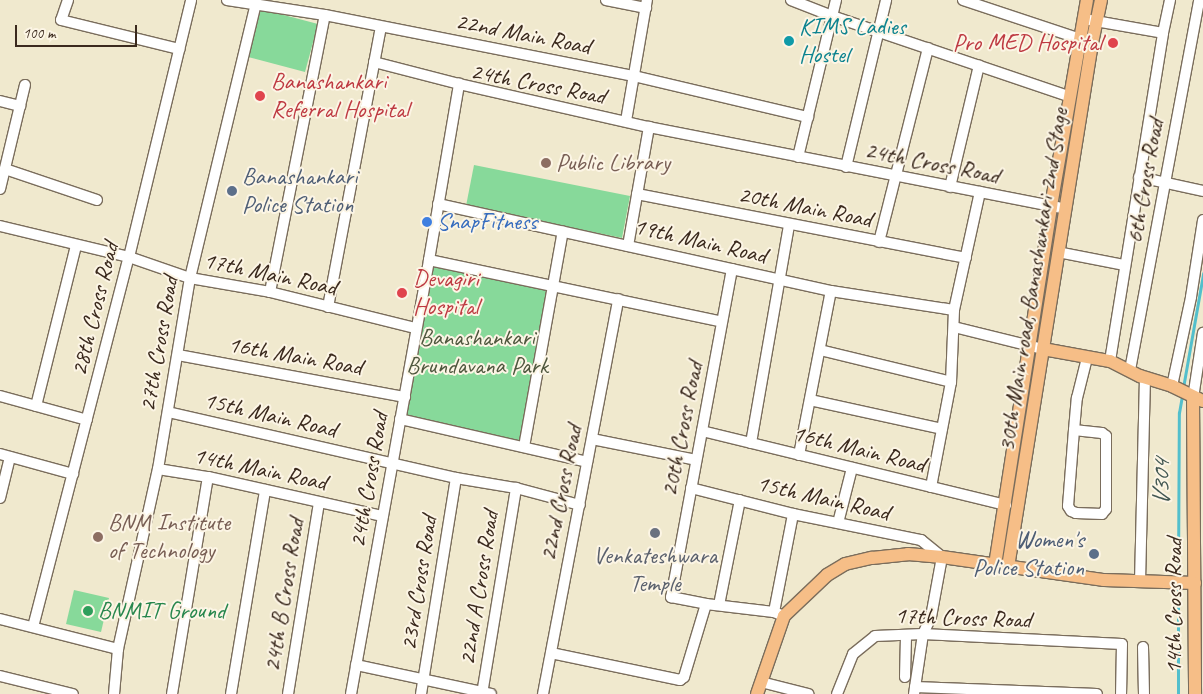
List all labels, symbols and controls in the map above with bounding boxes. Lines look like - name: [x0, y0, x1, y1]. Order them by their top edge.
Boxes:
- street label: 22nd Main Road: [453, 7, 593, 61]
- place label: KIMS Ladies Hostel: [799, 13, 906, 69]
- scale bar: [18, 15, 140, 47]
- text: 100 m: [23, 24, 55, 43]
- place label: Pro MED Hospital: [953, 29, 1102, 57]
- marker: KIMS Ladies Hostel: [783, 35, 795, 47]
- marker: Pro MED Hospital: [1106, 36, 1120, 50]
- street label: 24th Cross Road: [468, 57, 608, 111]
- place label: Banashankari Referral Hospital: [271, 68, 409, 124]
- marker: Banashankari Referral Hospital: [253, 89, 267, 103]
- street label: 30th Main road, Banashankari 2nd Stage: [992, 106, 1074, 454]
- street label: 6th Cross Road: [1120, 116, 1170, 246]
- street label: 24th Cross Road: [862, 136, 1002, 190]
- place label: Public Library: [556, 149, 669, 177]
- marker: Public Library: [540, 157, 552, 169]
- place label: Banashankari Police Station: [242, 163, 357, 219]
- street label: 20th Main Road: [736, 180, 874, 234]
- marker: Banashankari Police Station: [226, 185, 238, 197]
- place label: SnapFitness: [437, 208, 537, 236]
- street label: 19th Main Road: [631, 212, 769, 270]
- marker: SnapFitness: [421, 216, 433, 228]
- street label: 28th Cross Road: [64, 239, 126, 379]
- street label: 17th Main Road: [201, 246, 339, 302]
- place label: Devagiri Hospital: [413, 265, 479, 321]
- street label: 27th Cross Road: [133, 274, 185, 414]
- marker: Devagiri Hospital: [395, 286, 409, 300]
- park label: Banashankari Brundavana Park: [406, 324, 548, 380]
- street label: 16th Main Road: [226, 330, 364, 382]
- street label: 20th Cross Road: [655, 359, 709, 499]
- street label: 15th Main Road: [201, 386, 339, 444]
- street label: 24th Cross Road: [343, 410, 395, 550]
- street label: 16th Main Road: [790, 419, 928, 479]
- street label: 22nd Cross Road: [534, 422, 588, 564]
- street label: 14th Main Road: [191, 441, 329, 497]
- water label: V304: [1146, 460, 1176, 506]
- street label: 15th Main Road: [754, 469, 892, 527]
- place label: BNM Institute of Technology: [108, 509, 230, 565]
- street label: 22nd A Cross Road: [453, 509, 505, 667]
- street label: 23rd Cross Road: [394, 513, 444, 653]
- street label: 24th B Cross Road: [258, 516, 310, 674]
- place label: Women's Police Station: [972, 526, 1084, 582]
- marker: Venkateshwara Temple: [649, 527, 661, 539]
- marker: BNM Institute of Technology: [92, 531, 104, 543]
- street label: 14th Cross Road: [1160, 537, 1188, 675]
- place label: Venkateshwara Temple: [593, 542, 717, 598]
- marker: Women's Police Station: [1088, 548, 1100, 560]
- place label: BNMIT Ground: [98, 597, 225, 625]
- street label: 17th Cross Road: [894, 601, 1032, 635]
- marker: BNMIT Ground: [82, 605, 94, 617]

